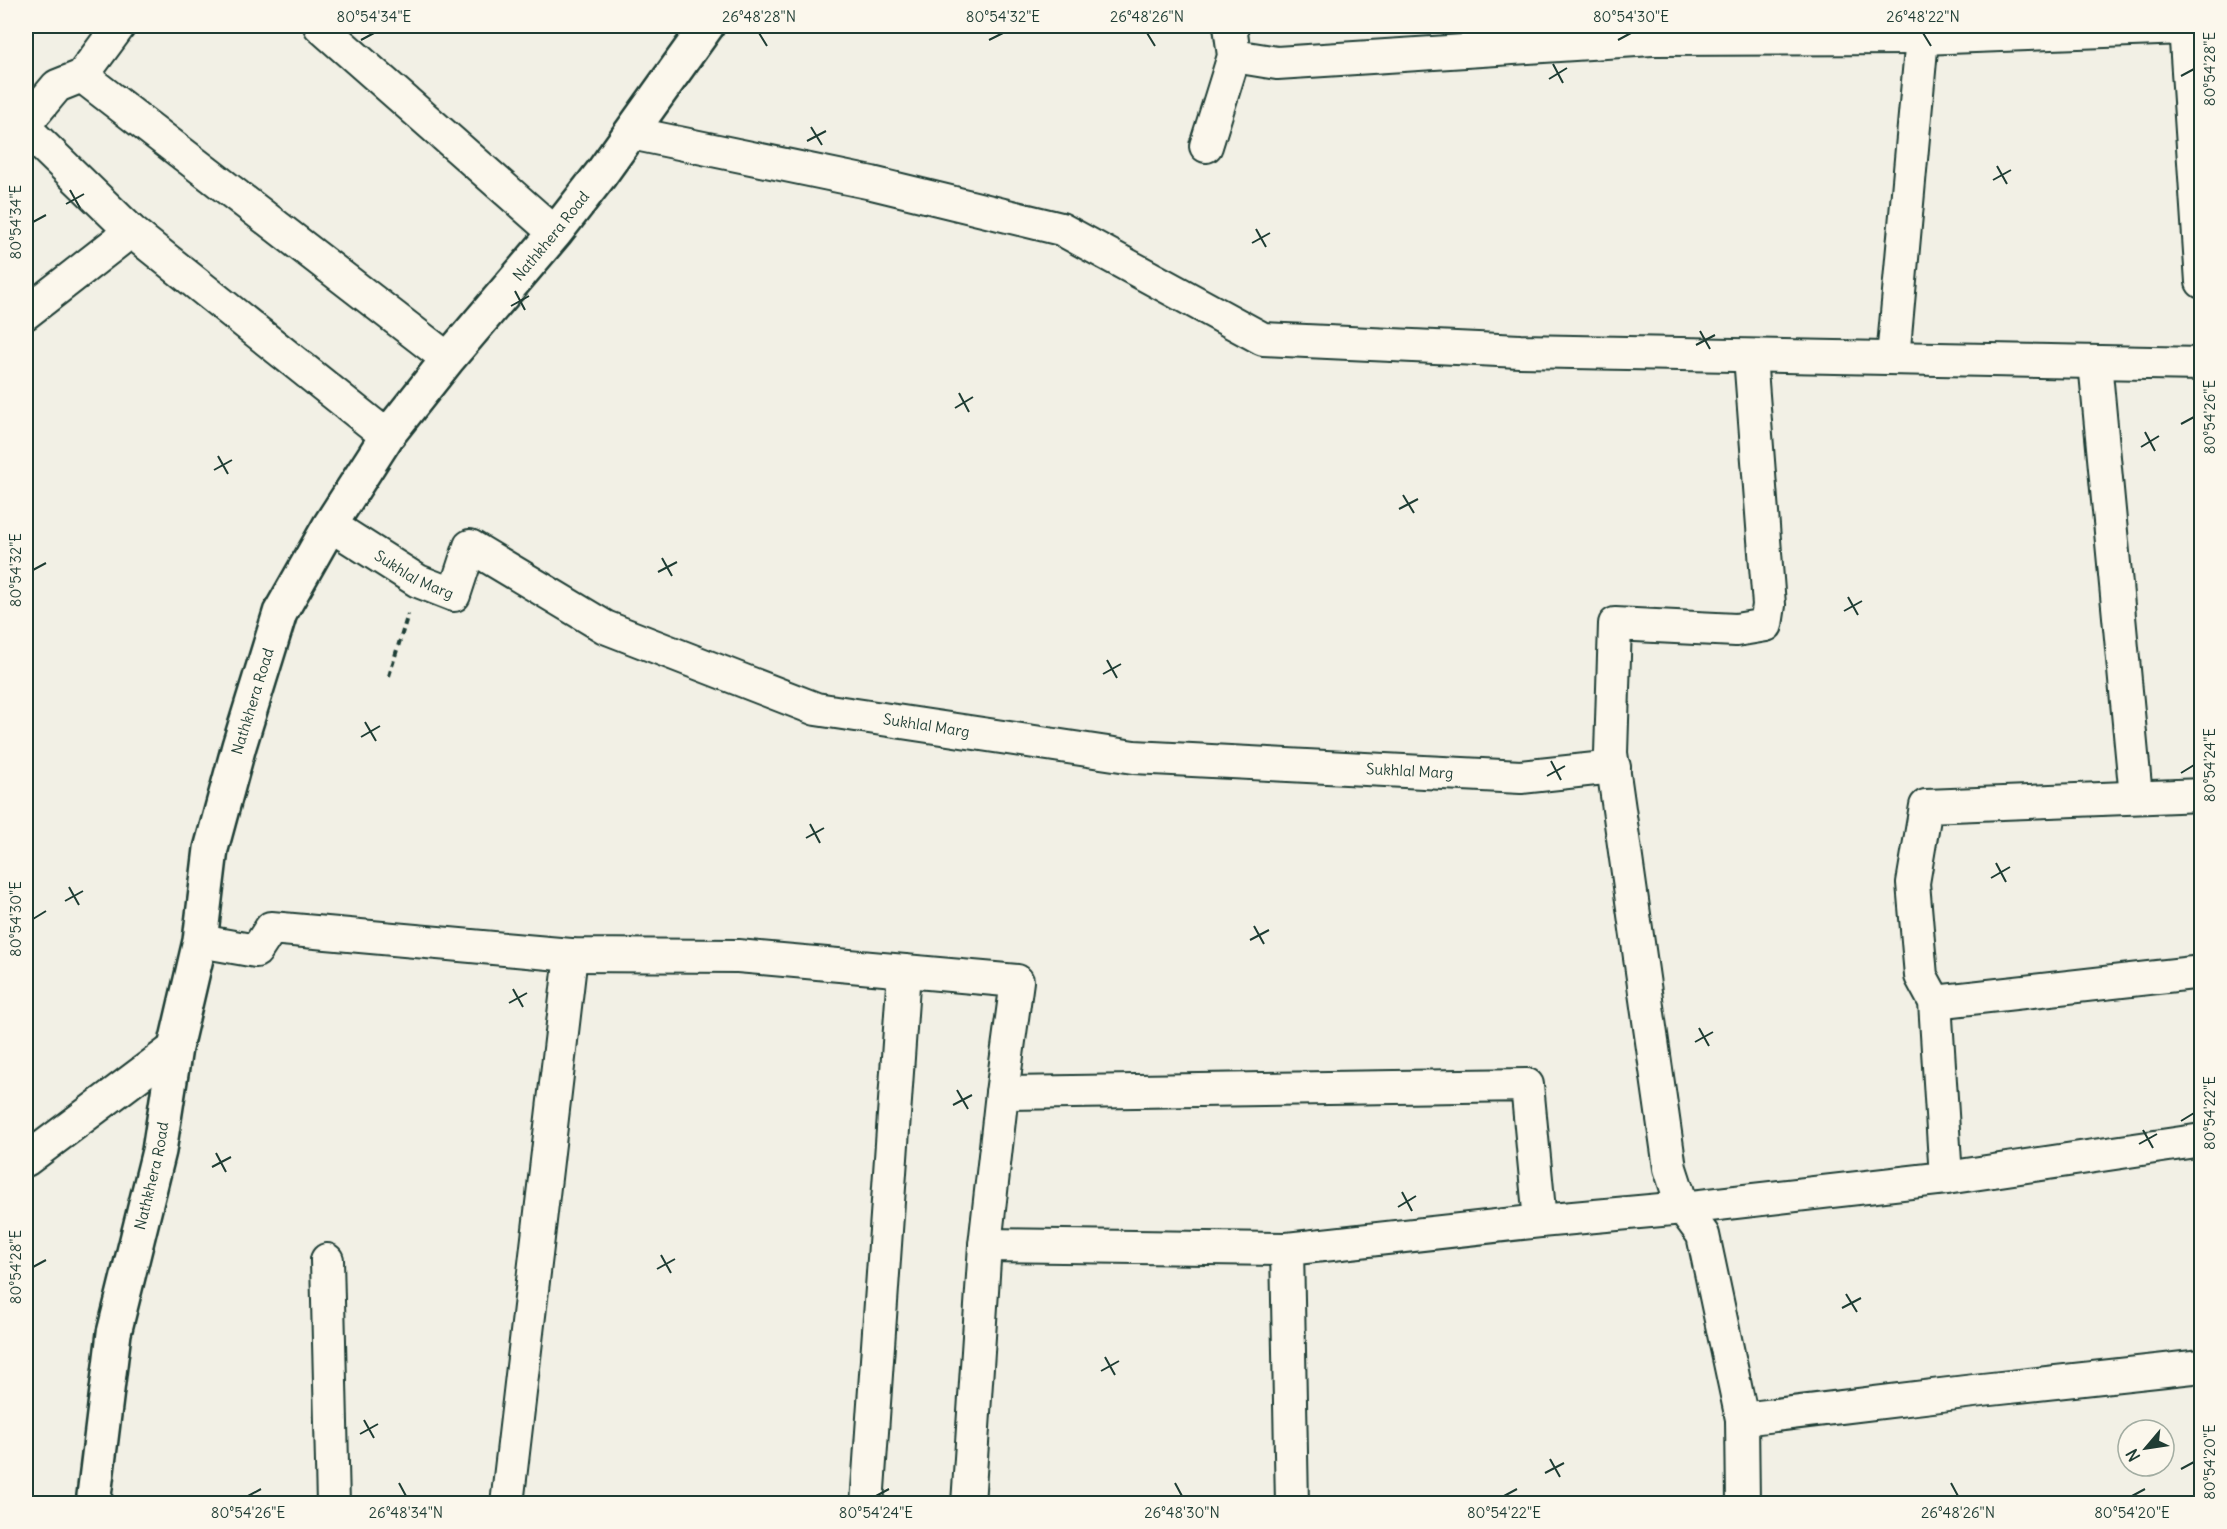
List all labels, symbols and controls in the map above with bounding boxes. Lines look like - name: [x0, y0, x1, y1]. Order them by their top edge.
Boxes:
- text: 80°54'34"E: [337, 7, 412, 26]
- text: 26°48'28"N: [722, 7, 796, 26]
- text: 80°54'32"E: [966, 7, 1040, 26]
- text: 26°48'26"N: [1110, 7, 1184, 26]
- text: 80°54'30"E: [1593, 7, 1669, 26]
- text: 26°48'22"N: [1886, 7, 1960, 26]
- text: 80°54'28"E: [2200, 32, 2219, 106]
- text: 80°54'34"E: [6, 184, 25, 259]
- street label: Nathkhera Road: [509, 187, 593, 285]
- text: 80°54'26"E: [2200, 380, 2219, 454]
- text: 80°54'32"E: [6, 533, 25, 607]
- street label: Sukhlal Marg: [371, 546, 456, 603]
- street label: Nathkhera Road: [227, 646, 278, 756]
- street label: Sukhlal Marg: [882, 709, 971, 741]
- text: 80°54'24"E: [2200, 728, 2219, 802]
- street label: Sukhlal Marg: [1366, 759, 1454, 782]
- text: 80°54'30"E: [6, 881, 25, 957]
- text: 80°54'22"E: [2200, 1076, 2219, 1150]
- street label: Nathkhera Road: [130, 1120, 172, 1232]
- text: 80°54'28"E: [6, 1230, 25, 1304]
- north arrow: [2116, 1418, 2176, 1478]
- text: 80°54'20"E: [2200, 1424, 2219, 1500]
- text: N: [2121, 1446, 2144, 1465]
- text: 80°54'26"E: [211, 1503, 285, 1522]
- text: 26°48'34"N: [369, 1503, 443, 1522]
- text: 80°54'24"E: [839, 1503, 913, 1522]
- text: 26°48'30"N: [1144, 1503, 1220, 1522]
- text: 80°54'22"E: [1467, 1503, 1541, 1522]
- text: 26°48'26"N: [1921, 1503, 1995, 1522]
- text: 80°54'20"E: [2094, 1503, 2170, 1522]

